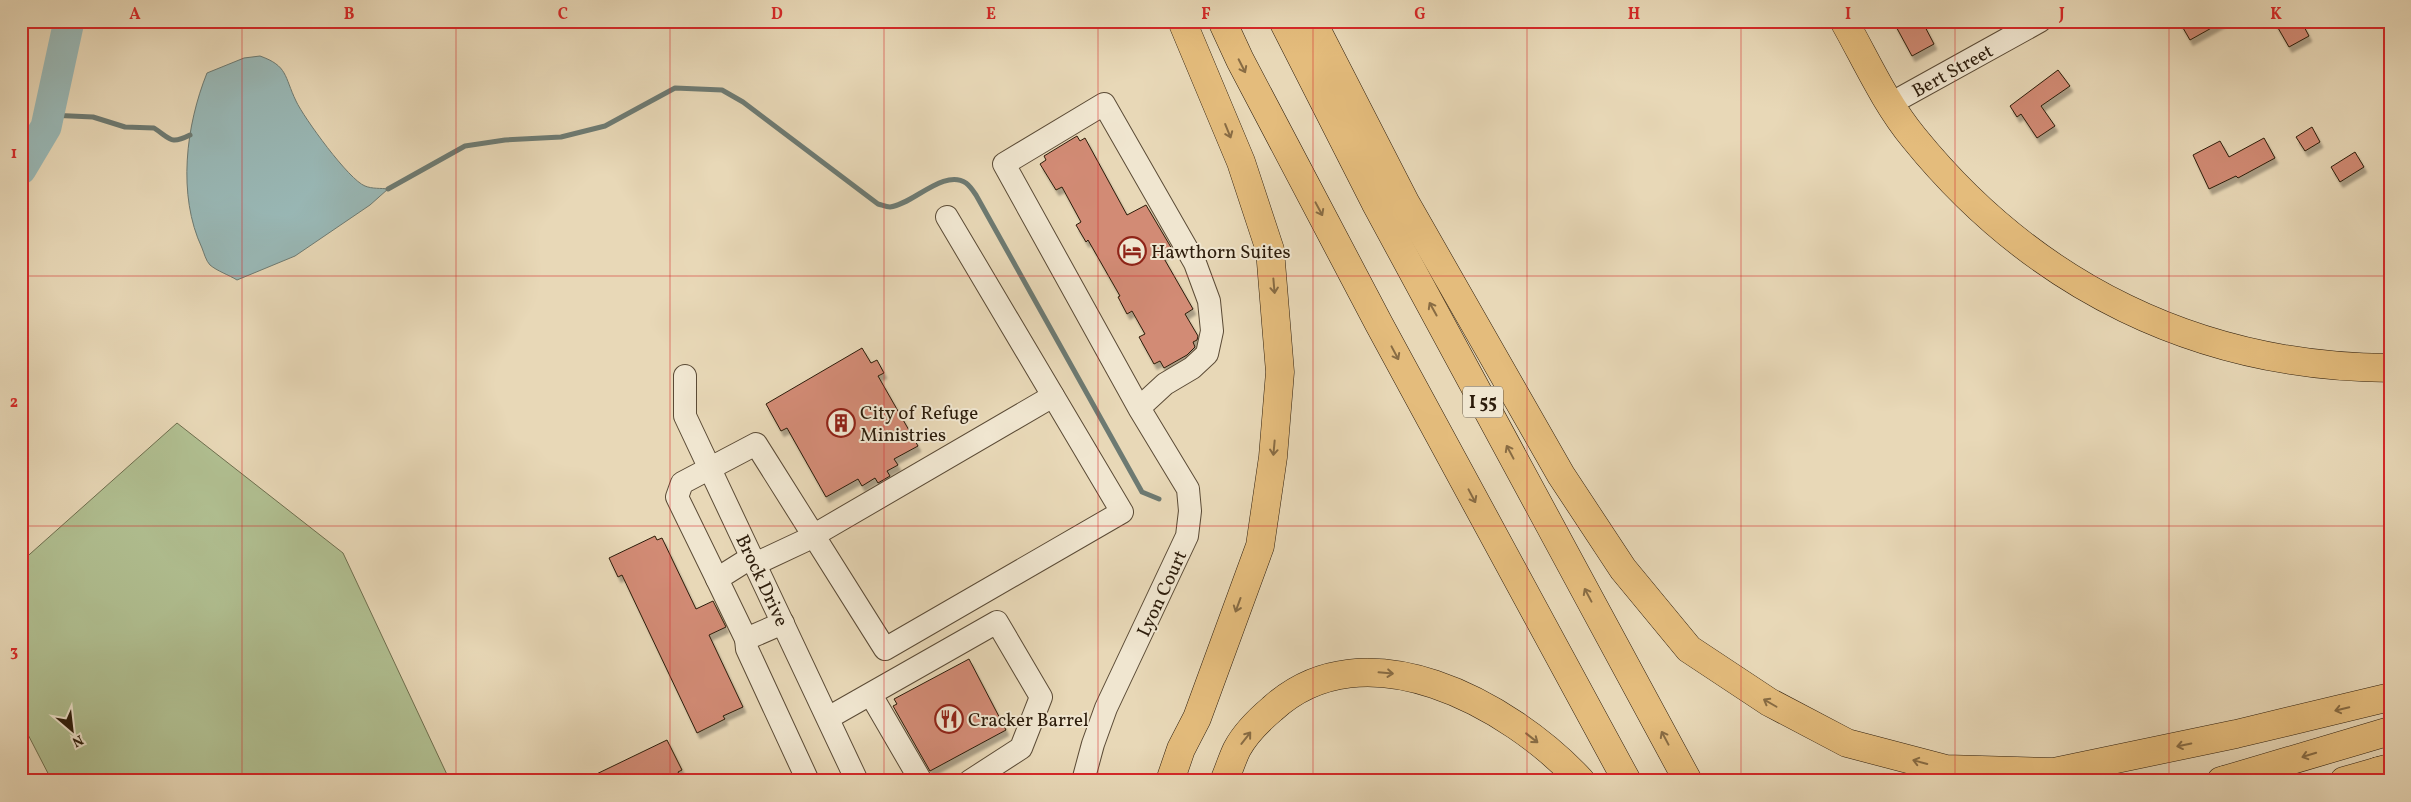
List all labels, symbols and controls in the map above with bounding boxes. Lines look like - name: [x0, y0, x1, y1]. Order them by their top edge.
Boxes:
- text: A: [129, 4, 141, 26]
- text: B: [344, 4, 355, 26]
- text: C: [558, 4, 568, 26]
- text: D: [771, 4, 783, 26]
- text: E: [986, 4, 996, 26]
- text: F: [1201, 4, 1211, 26]
- text: G: [1414, 4, 1426, 26]
- text: H: [1628, 4, 1640, 26]
- text: I: [1845, 4, 1851, 26]
- text: J: [2058, 4, 2065, 26]
- text: K: [2270, 4, 2282, 26]
- street label: Bert Street: [1908, 39, 1999, 105]
- one-way arrow: [1237, 58, 1247, 73]
- one-way arrow: [1224, 123, 1233, 138]
- text: 1: [11, 143, 17, 165]
- one-way arrow: [1315, 201, 1324, 216]
- hotel icon: Hawthorn Suites: [1117, 236, 1147, 266]
- place label: Hawthorn Suites: [1151, 240, 1291, 266]
- one-way arrow: [1269, 278, 1278, 294]
- one-way arrow: [1428, 302, 1438, 317]
- one-way arrow: [1390, 345, 1400, 360]
- road number: I 55: [1463, 387, 1503, 418]
- text: 2: [10, 392, 18, 414]
- place label: City of Refuge Ministries: [860, 401, 978, 449]
- building icon: City of Refuge Ministries: [826, 408, 856, 438]
- one-way arrow: [1269, 440, 1278, 456]
- one-way arrow: [1505, 445, 1515, 460]
- one-way arrow: [1467, 488, 1477, 503]
- street label: Brock Drive: [729, 531, 794, 631]
- street label: Lyon Court: [1131, 546, 1194, 641]
- one-way arrow: [1583, 588, 1592, 603]
- one-way arrow: [1233, 597, 1242, 613]
- text: 3: [10, 641, 18, 663]
- one-way arrow: [1378, 669, 1394, 678]
- one-way arrow: [1763, 697, 1778, 707]
- north arrow: [48, 704, 98, 754]
- restaurant icon: Cracker Barrel: [934, 704, 964, 734]
- one-way arrow: [2335, 705, 2351, 714]
- place label: Cracker Barrel: [968, 708, 1089, 734]
- text: N: [68, 729, 86, 751]
- one-way arrow: [1241, 731, 1252, 744]
- one-way arrow: [1660, 731, 1669, 746]
- one-way arrow: [1526, 733, 1539, 744]
- one-way arrow: [2176, 741, 2192, 750]
- one-way arrow: [2302, 751, 2318, 761]
- one-way arrow: [1913, 757, 1929, 767]

